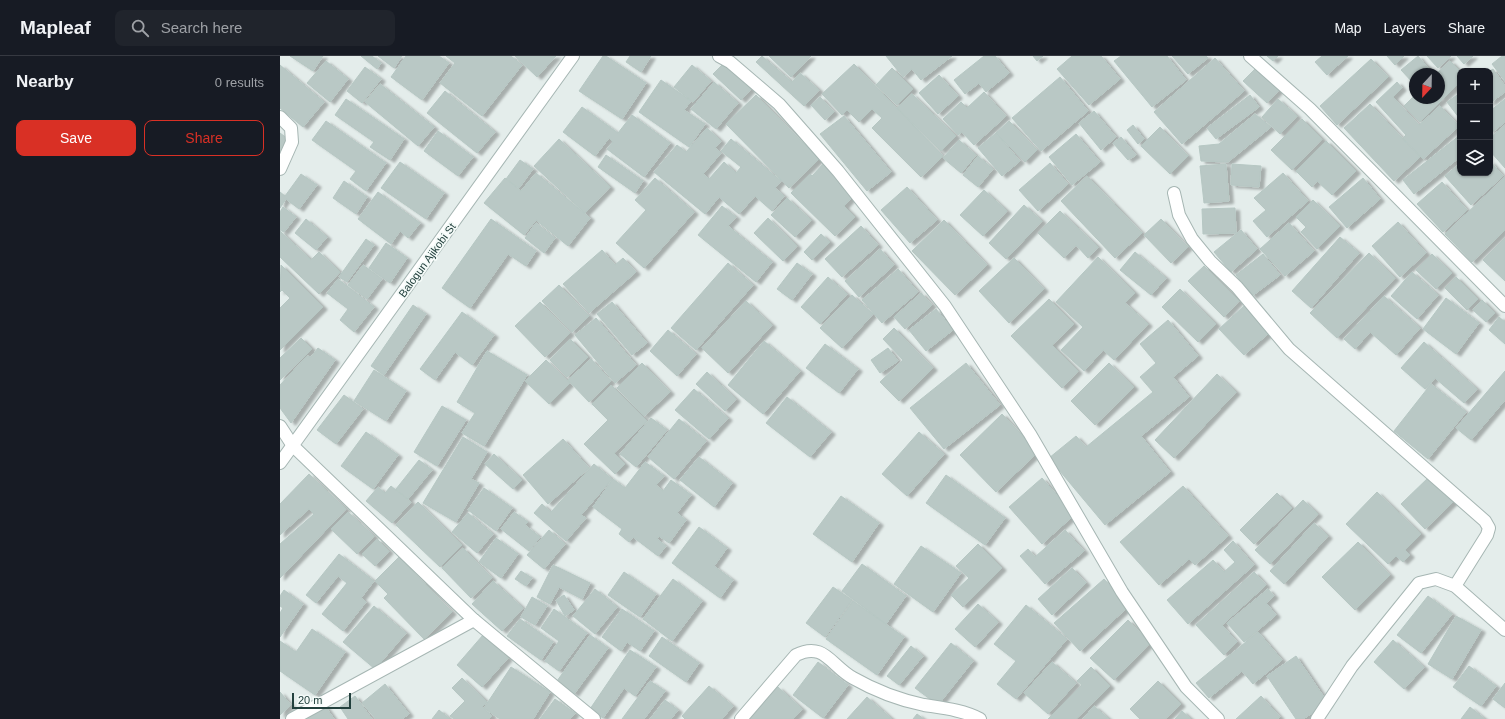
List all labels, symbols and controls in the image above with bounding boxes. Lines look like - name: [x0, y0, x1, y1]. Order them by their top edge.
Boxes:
- search box: [115, 10, 395, 46]
- text: Mapleaf: [20, 17, 91, 38]
- icon: search: [129, 17, 151, 39]
- text: Search here: [161, 19, 242, 36]
- text: Map: [1334, 20, 1362, 36]
- text: Layers: [1384, 20, 1426, 36]
- text: Share: [1448, 20, 1485, 36]
- north arrow: [1409, 68, 1445, 104]
- map controls: [1457, 68, 1493, 176]
- button: +: [1457, 68, 1493, 104]
- text: Nearby: [16, 72, 74, 91]
- text: 0 results: [215, 75, 264, 90]
- button: −: [1457, 104, 1493, 140]
- button: Save: [16, 120, 136, 156]
- button: Share: [144, 120, 264, 156]
- button: layers: [1457, 140, 1493, 176]
- street label: Balogun Ajikobi St: [396, 221, 458, 299]
- scale bar: [292, 691, 351, 710]
- text: 20 m: [298, 694, 322, 706]

